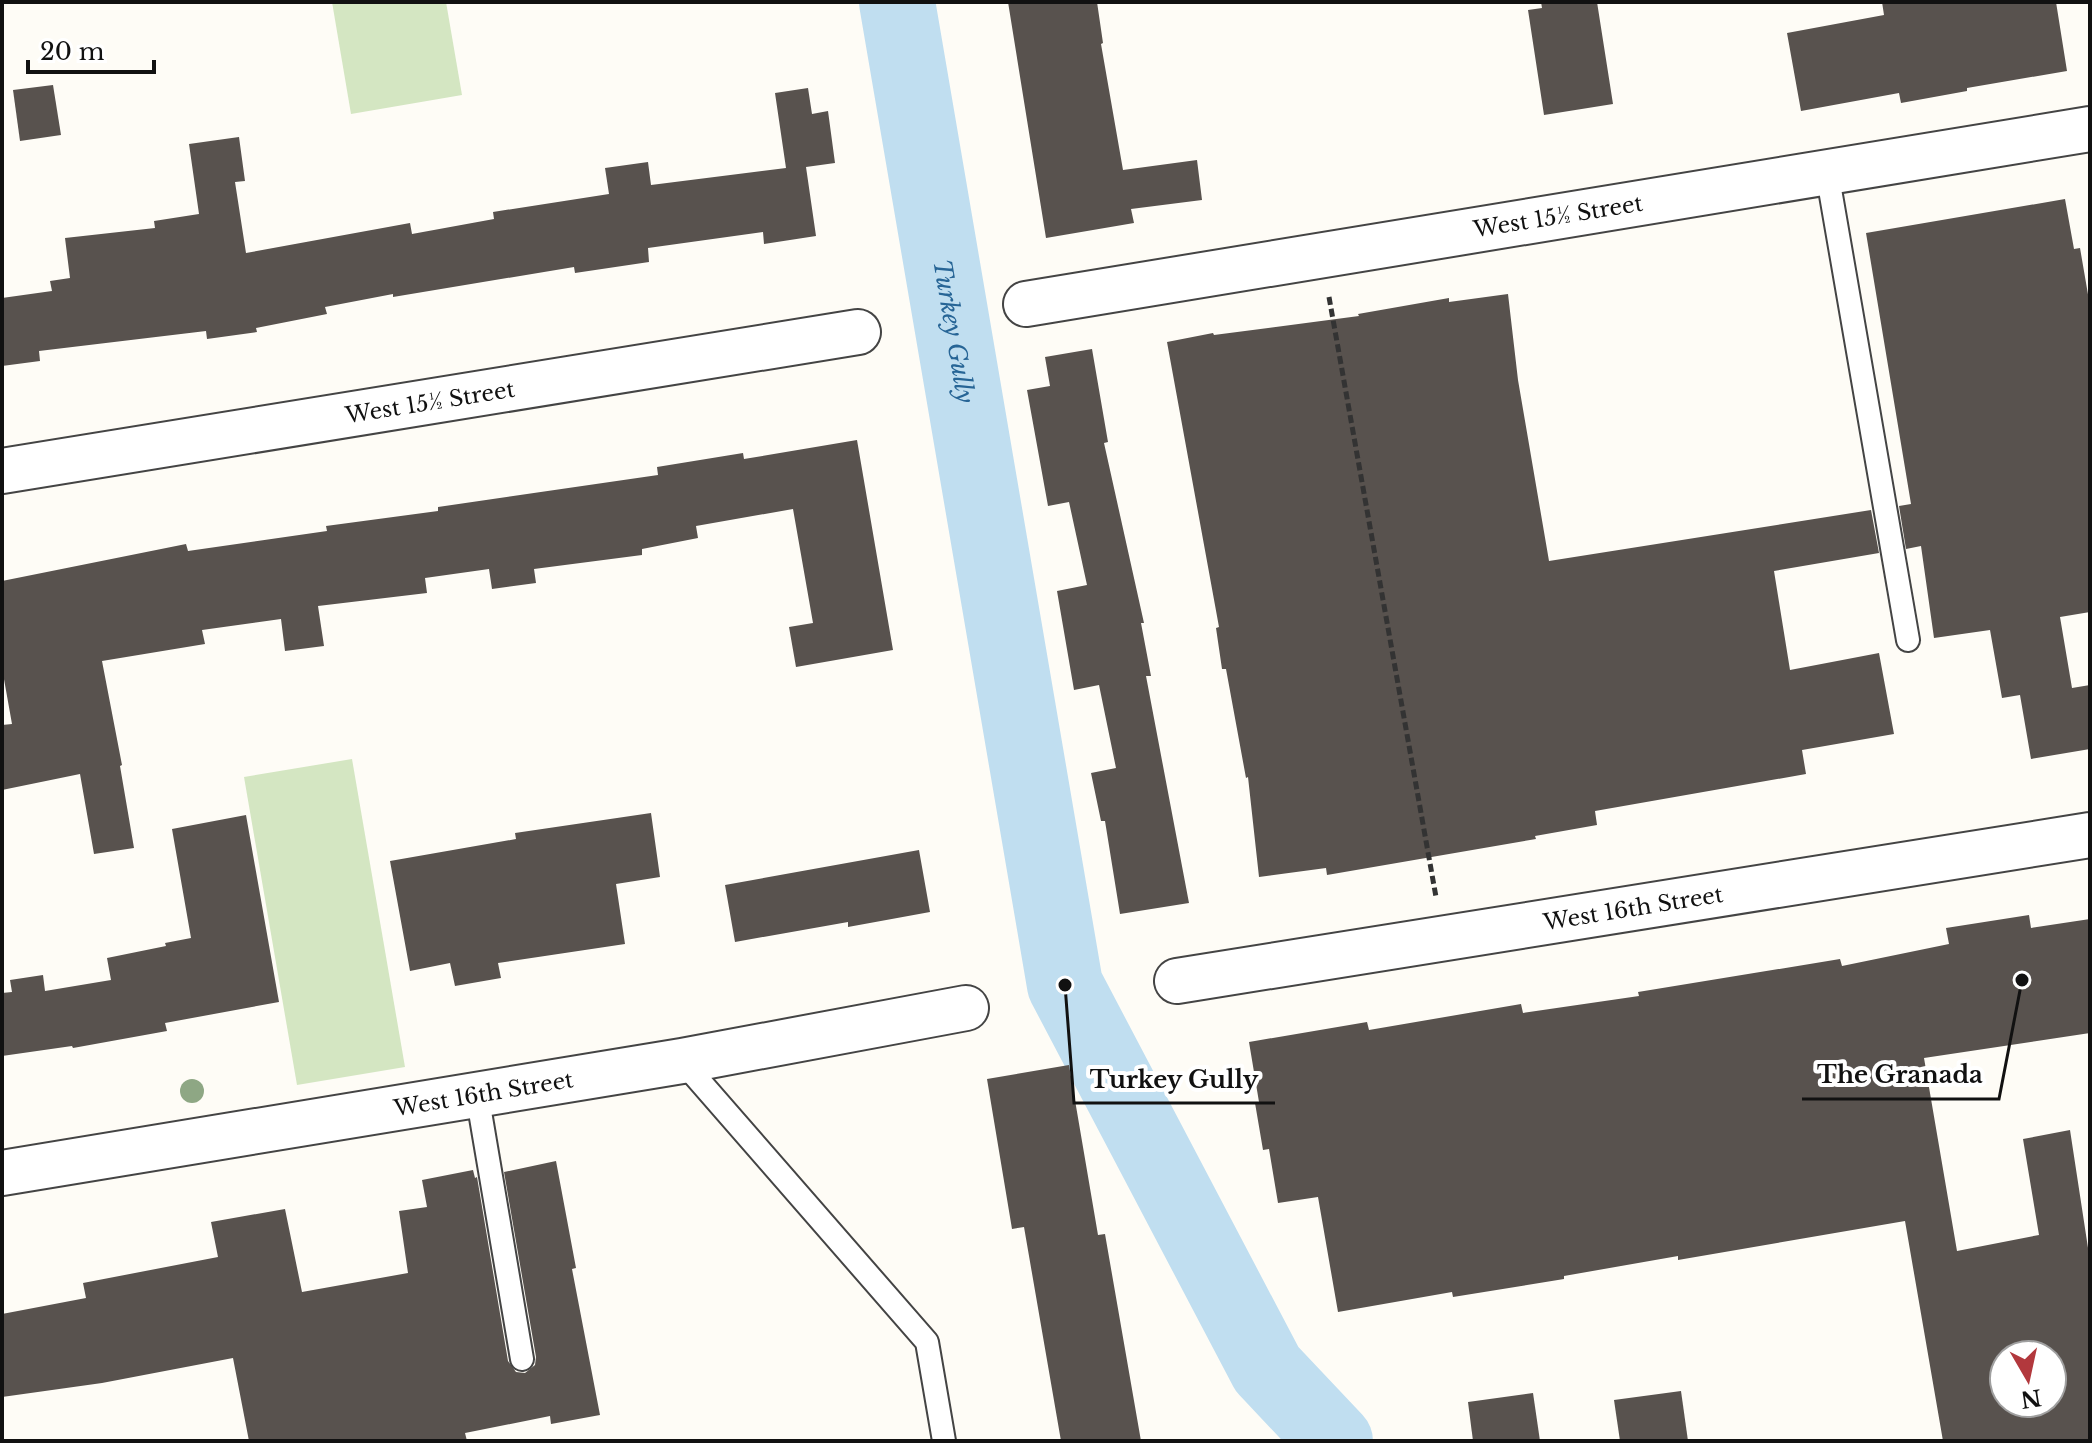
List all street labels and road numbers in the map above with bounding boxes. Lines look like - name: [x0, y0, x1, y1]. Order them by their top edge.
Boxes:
- street label: West 15½ Street: [1471, 190, 1645, 243]
- street label: West 15½ Street: [343, 376, 517, 429]
- street label: West 16th Street: [1541, 881, 1726, 936]
- street label: West 16th Street: [391, 1066, 576, 1122]

